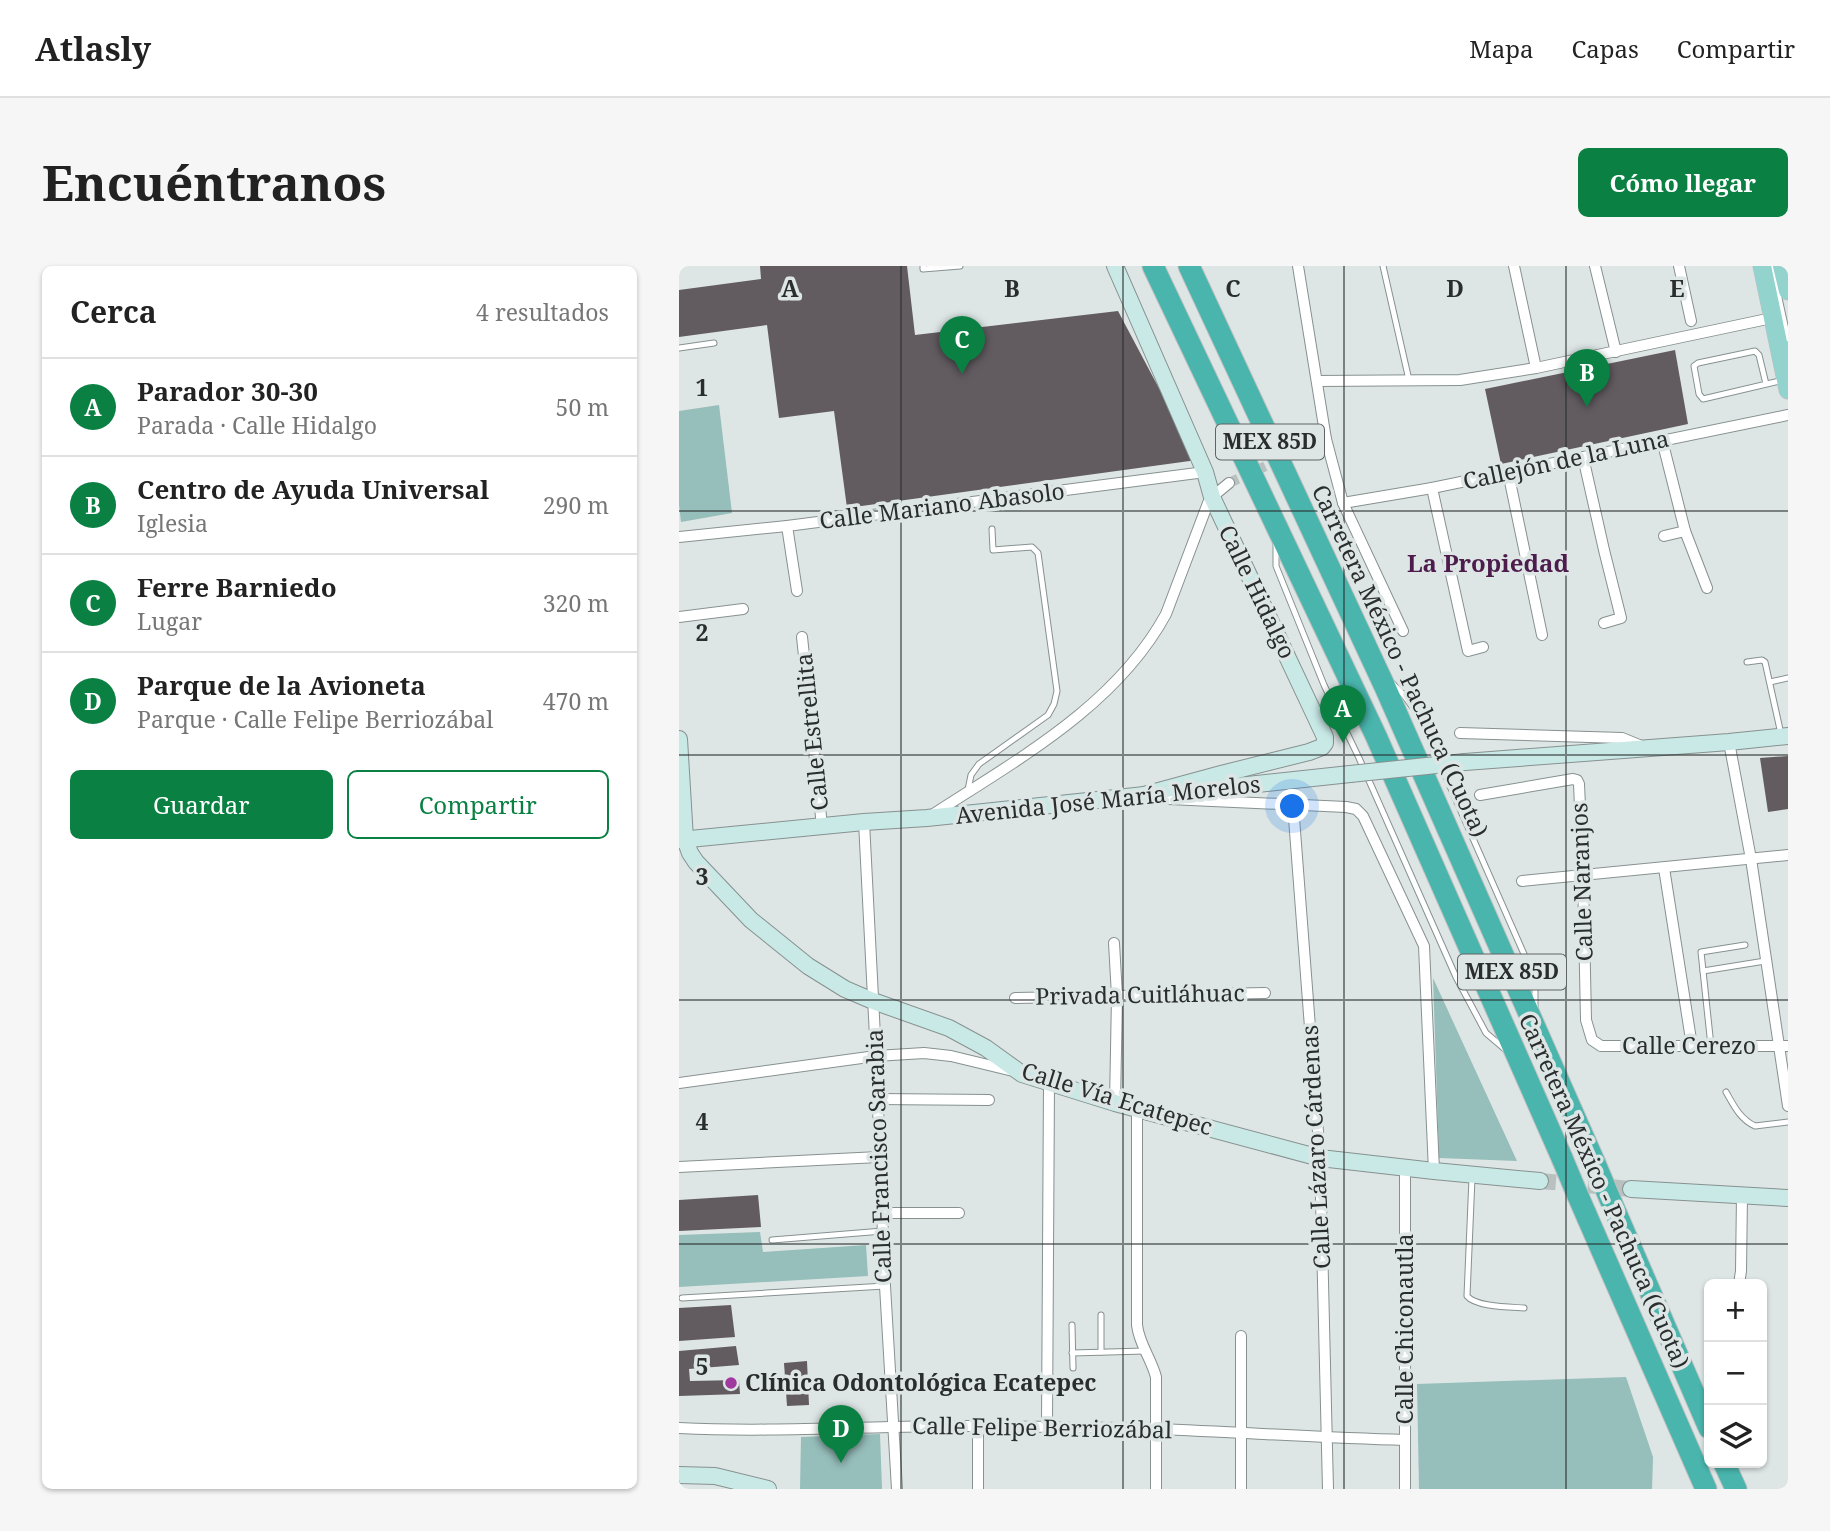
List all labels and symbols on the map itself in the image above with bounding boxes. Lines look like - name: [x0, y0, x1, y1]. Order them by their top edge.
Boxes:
- text: A: [781, 272, 799, 304]
- text: B: [1004, 272, 1020, 304]
- text: C: [1225, 272, 1241, 304]
- text: D: [1446, 272, 1464, 304]
- text: E: [1669, 272, 1685, 304]
- pin: C: [939, 316, 985, 374]
- pin: B: [1564, 349, 1610, 407]
- text: 1: [696, 371, 709, 403]
- street label: Callejón de la Luna: [1460, 422, 1672, 496]
- road number: MEX 85D: [1216, 424, 1324, 460]
- street label: Calle Mariano Abasolo: [817, 474, 1066, 536]
- street label: Carretera México - Pachuca (Cuota): [1305, 479, 1497, 842]
- street label: Calle Hidalgo: [1212, 519, 1304, 664]
- district label: La Propiedad: [1407, 546, 1569, 579]
- text: 2: [696, 616, 709, 648]
- street label: Calle Estrellita: [787, 652, 835, 812]
- pin: A: [1320, 685, 1366, 743]
- street label: Avenida José María Morelos: [954, 767, 1262, 831]
- your location: [1275, 789, 1309, 823]
- street label: Calle Naranjos: [1562, 802, 1600, 962]
- text: 3: [696, 860, 709, 892]
- road number: MEX 85D: [1458, 954, 1566, 990]
- street label: Privada Cuitláhuac: [1035, 976, 1245, 1012]
- street label: Carretera México - Pachuca (Cuota): [1512, 1008, 1698, 1373]
- street label: Calle Lázaro Cárdenas: [1293, 1024, 1337, 1270]
- street label: Calle Francisco Sarabia: [858, 1028, 898, 1284]
- street label: Calle Cerezo: [1622, 1029, 1756, 1061]
- street label: Calle Vía Ecatepec: [1018, 1054, 1217, 1142]
- text: 4: [696, 1105, 709, 1137]
- street label: Calle Chiconautla: [1388, 1234, 1420, 1424]
- text: 5: [696, 1350, 709, 1382]
- place label: Clínica Odontológica Ecatepec: [745, 1366, 1096, 1398]
- marker: Clínica Odontológica Ecatepec: [723, 1375, 739, 1391]
- pin: D: [818, 1405, 864, 1463]
- street label: Calle Felipe Berriozábal: [912, 1409, 1172, 1445]

